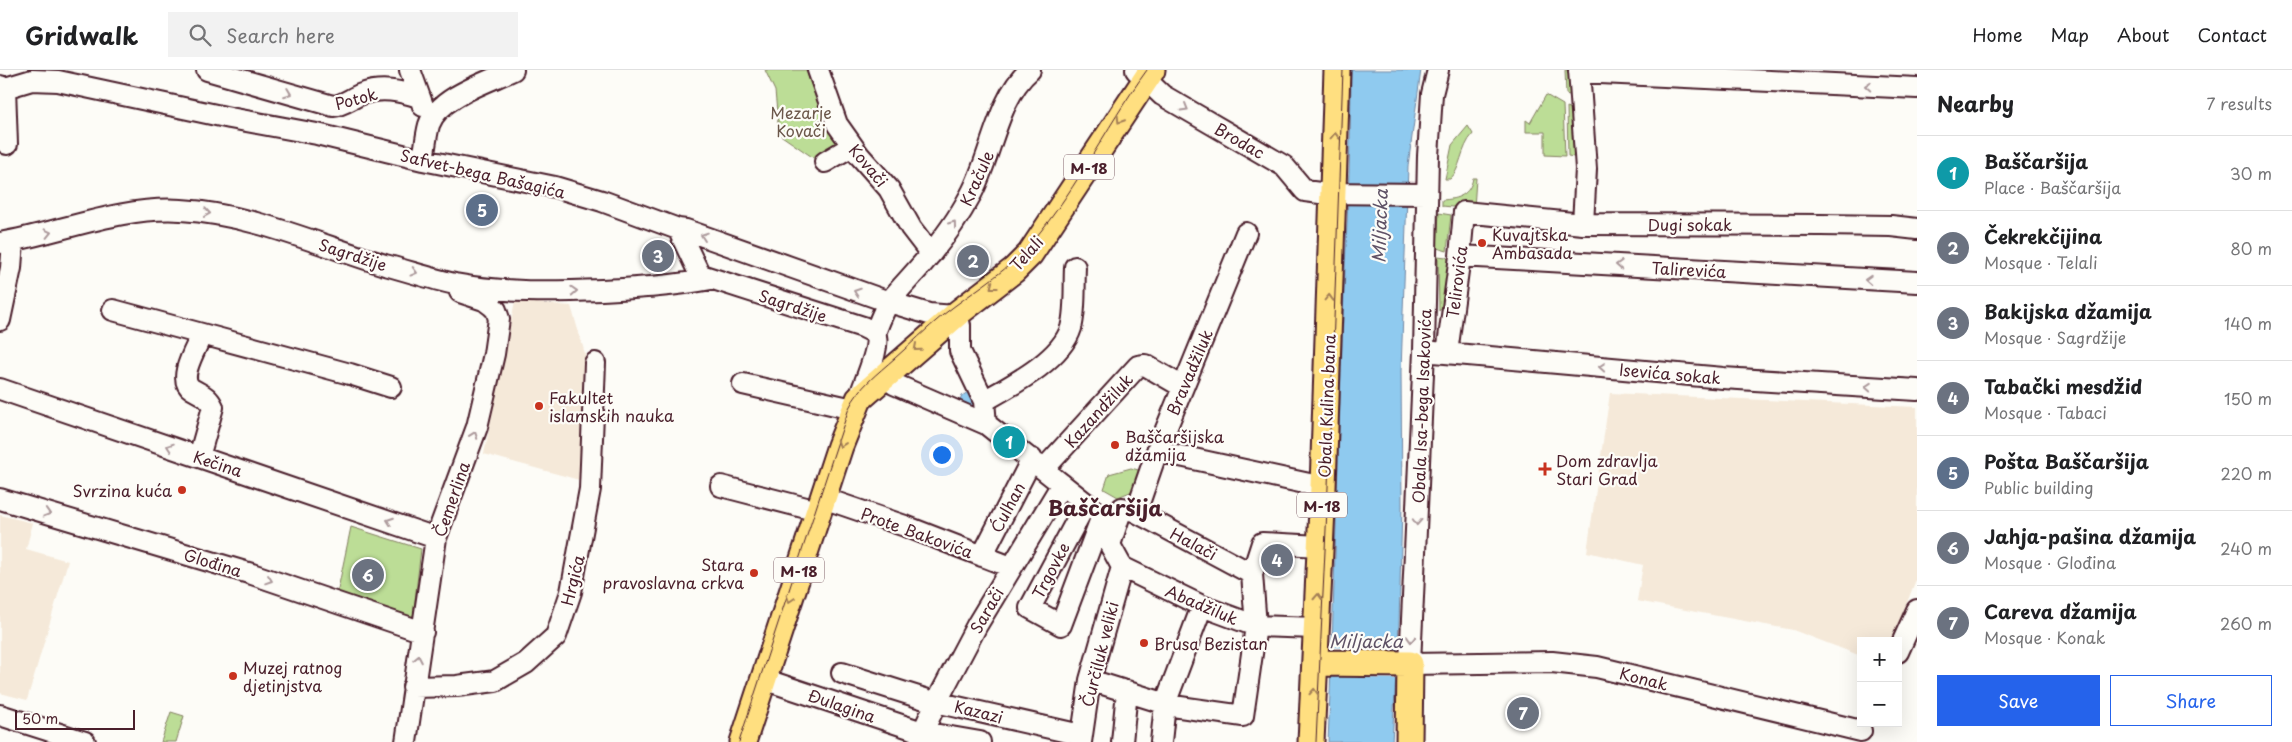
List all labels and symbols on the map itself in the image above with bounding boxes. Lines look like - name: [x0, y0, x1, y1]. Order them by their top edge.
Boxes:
- street label: Potok: [332, 81, 380, 115]
- one-way arrow: [1864, 81, 1872, 91]
- one-way arrow: [283, 87, 291, 97]
- park label: Mezarje Kovači: [770, 100, 832, 142]
- one-way arrow: [1179, 102, 1188, 112]
- one-way arrow: [1116, 115, 1126, 124]
- street label: Brodac: [1211, 116, 1269, 164]
- one-way arrow: [1330, 131, 1340, 139]
- street label: Kovači: [844, 138, 894, 192]
- street label: Safvet-bega Bašagića: [398, 142, 568, 204]
- street label: Kračule: [953, 146, 999, 209]
- road number: M-18: [1064, 154, 1114, 180]
- water label: Miljacka: [1364, 188, 1394, 263]
- pin: 5: [466, 191, 498, 229]
- one-way arrow: [203, 208, 212, 218]
- street label: Dugi sokak: [1648, 212, 1732, 236]
- one-way arrow: [947, 220, 956, 230]
- place label: Kuvajtska Ambasada: [1492, 222, 1573, 264]
- one-way arrow: [43, 228, 52, 239]
- street label: Telali: [1004, 230, 1048, 276]
- street label: Sagrdžije: [316, 232, 390, 276]
- one-way arrow: [700, 232, 709, 242]
- pin: 3: [642, 237, 674, 275]
- marker: Kuvajtska Ambasada: [1476, 237, 1488, 249]
- pin: 2: [957, 242, 989, 280]
- street label: Telirovića: [1440, 244, 1472, 320]
- street label: Talirevića: [1651, 255, 1727, 283]
- one-way arrow: [1615, 259, 1623, 270]
- one-way arrow: [409, 267, 417, 277]
- one-way arrow: [1864, 274, 1872, 285]
- one-way arrow: [989, 280, 999, 289]
- street label: Sagrdžije: [756, 283, 830, 327]
- one-way arrow: [570, 286, 578, 296]
- one-way arrow: [853, 287, 862, 297]
- one-way arrow: [1324, 294, 1335, 302]
- street label: Obala Isa-bega Isakovića: [1406, 308, 1436, 504]
- street label: Bravadžiluk: [1160, 325, 1218, 419]
- street label: Obala Kulina bana: [1312, 334, 1340, 478]
- one-way arrow: [914, 342, 923, 351]
- street label: Isevića sokak: [1618, 357, 1722, 389]
- one-way arrow: [1597, 362, 1605, 373]
- street label: Kazandžiluk: [1058, 367, 1138, 452]
- one-way arrow: [1864, 382, 1872, 393]
- place label: Fakultet islamskih nauka: [549, 385, 674, 427]
- marker: Fakultet islamskih nauka: [533, 400, 545, 412]
- pin: 1: [993, 423, 1025, 461]
- place label: Baščaršijska džamija: [1125, 424, 1225, 466]
- one-way arrow: [468, 431, 478, 440]
- marker: Baščaršijska džamija: [1109, 439, 1121, 451]
- one-way arrow: [836, 440, 846, 448]
- your location: [929, 442, 955, 468]
- one-way arrow: [166, 443, 175, 453]
- street label: Kečina: [190, 444, 246, 482]
- place label: Dom zdravlja Stari Grad: [1556, 448, 1658, 490]
- street label: Čemerlina: [427, 458, 475, 540]
- marker: Dom zdravlja Stari Grad: [1538, 462, 1552, 476]
- street label: Ćulhan: [984, 477, 1030, 537]
- place label: Svrzina kuća: [73, 478, 172, 502]
- marker: Svrzina kuća: [176, 484, 188, 496]
- district label: Baščaršija: [1047, 491, 1163, 523]
- road number: M-18: [1297, 492, 1347, 518]
- street label: Prote Bakovića: [858, 501, 976, 563]
- one-way arrow: [42, 507, 50, 517]
- one-way arrow: [387, 517, 395, 527]
- one-way arrow: [1411, 518, 1422, 526]
- street label: Halači: [1166, 521, 1222, 565]
- street label: Trgovke: [1025, 538, 1075, 602]
- pin: 4: [1261, 541, 1293, 579]
- street label: Glođina: [181, 542, 245, 582]
- street label: Hrgića: [554, 552, 590, 608]
- place label: Stara pravoslavna crkva: [603, 552, 744, 594]
- pin: 6: [352, 556, 384, 594]
- road number: M-18: [774, 558, 824, 582]
- marker: Stara pravoslavna crkva: [748, 567, 760, 579]
- one-way arrow: [265, 574, 273, 584]
- street label: Abadžiluk: [1162, 578, 1242, 630]
- street label: Sarači: [963, 583, 1009, 637]
- one-way arrow: [1313, 592, 1323, 600]
- one-way arrow: [786, 594, 796, 602]
- street label: Čurčiluk veliki: [1074, 599, 1124, 709]
- water label: Miljacka: [1329, 627, 1404, 654]
- place label: Brusa Bezistan: [1154, 631, 1268, 655]
- one-way arrow: [1405, 635, 1416, 643]
- marker: Brusa Bezistan: [1138, 637, 1150, 649]
- place label: Muzej ratnog djetinjstva: [243, 655, 342, 697]
- one-way arrow: [412, 655, 422, 664]
- street label: Konak: [1617, 660, 1671, 696]
- marker: Muzej ratnog djetinjstva: [227, 670, 239, 682]
- street label: Đulagina: [805, 682, 879, 728]
- one-way arrow: [1308, 688, 1319, 696]
- street label: Kazazi: [952, 693, 1006, 729]
- pin: 7: [1507, 694, 1539, 732]
- scale bar: [15, 707, 135, 730]

